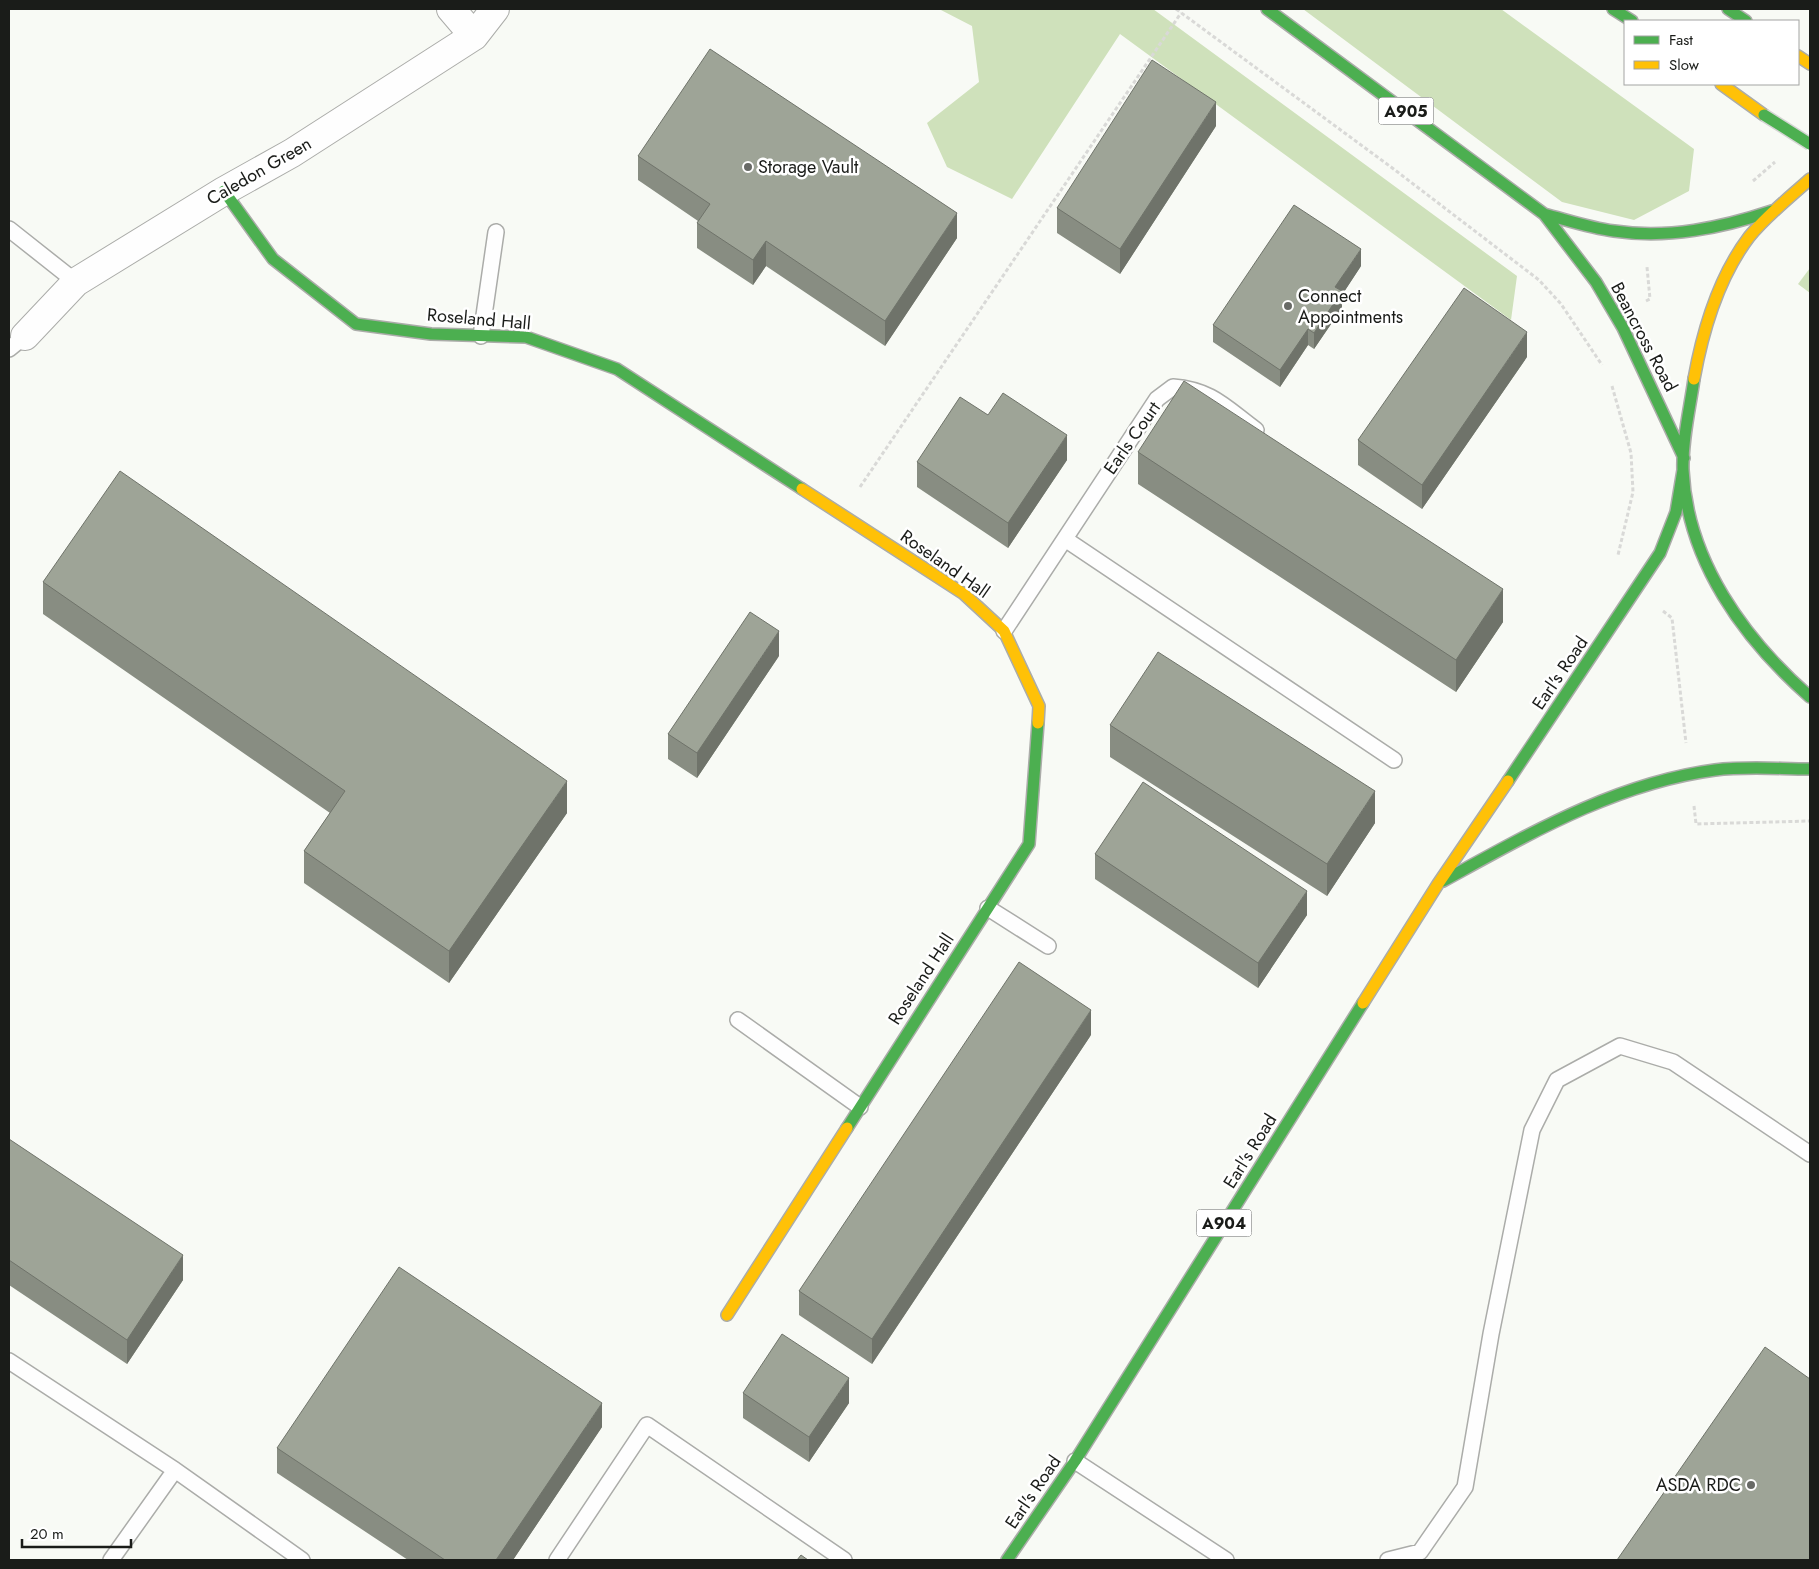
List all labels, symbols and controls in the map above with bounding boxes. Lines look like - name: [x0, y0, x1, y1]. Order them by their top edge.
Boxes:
- legend: [1624, 20, 1799, 85]
- text: Fast: [1669, 29, 1693, 51]
- text: Slow: [1669, 54, 1700, 76]
- road number: A905: [1378, 98, 1434, 124]
- street label: Caledon Green: [202, 130, 316, 212]
- place label: Storage Vault: [758, 154, 859, 180]
- marker: Storage Vault: [742, 161, 754, 173]
- street label: Beancross Road: [1604, 278, 1684, 396]
- place label: Connect Appointments: [1298, 283, 1403, 330]
- marker: Connect Appointments: [1282, 300, 1294, 312]
- street label: Roseland Hall: [426, 302, 532, 336]
- street label: Earls Court: [1097, 396, 1167, 480]
- street label: Roseland Hall: [895, 523, 995, 605]
- street label: Earl's Road: [1526, 631, 1594, 715]
- street label: Roseland Hall: [882, 928, 960, 1030]
- street label: Earl's Road: [1217, 1109, 1283, 1193]
- road number: A904: [1196, 1210, 1252, 1236]
- street label: Earl's Road: [999, 1450, 1067, 1534]
- place label: ASDA RDC: [1656, 1472, 1741, 1498]
- marker: ASDA RDC: [1745, 1479, 1757, 1491]
- scale bar: [22, 1516, 131, 1548]
- text: 20 m: [30, 1523, 64, 1545]

